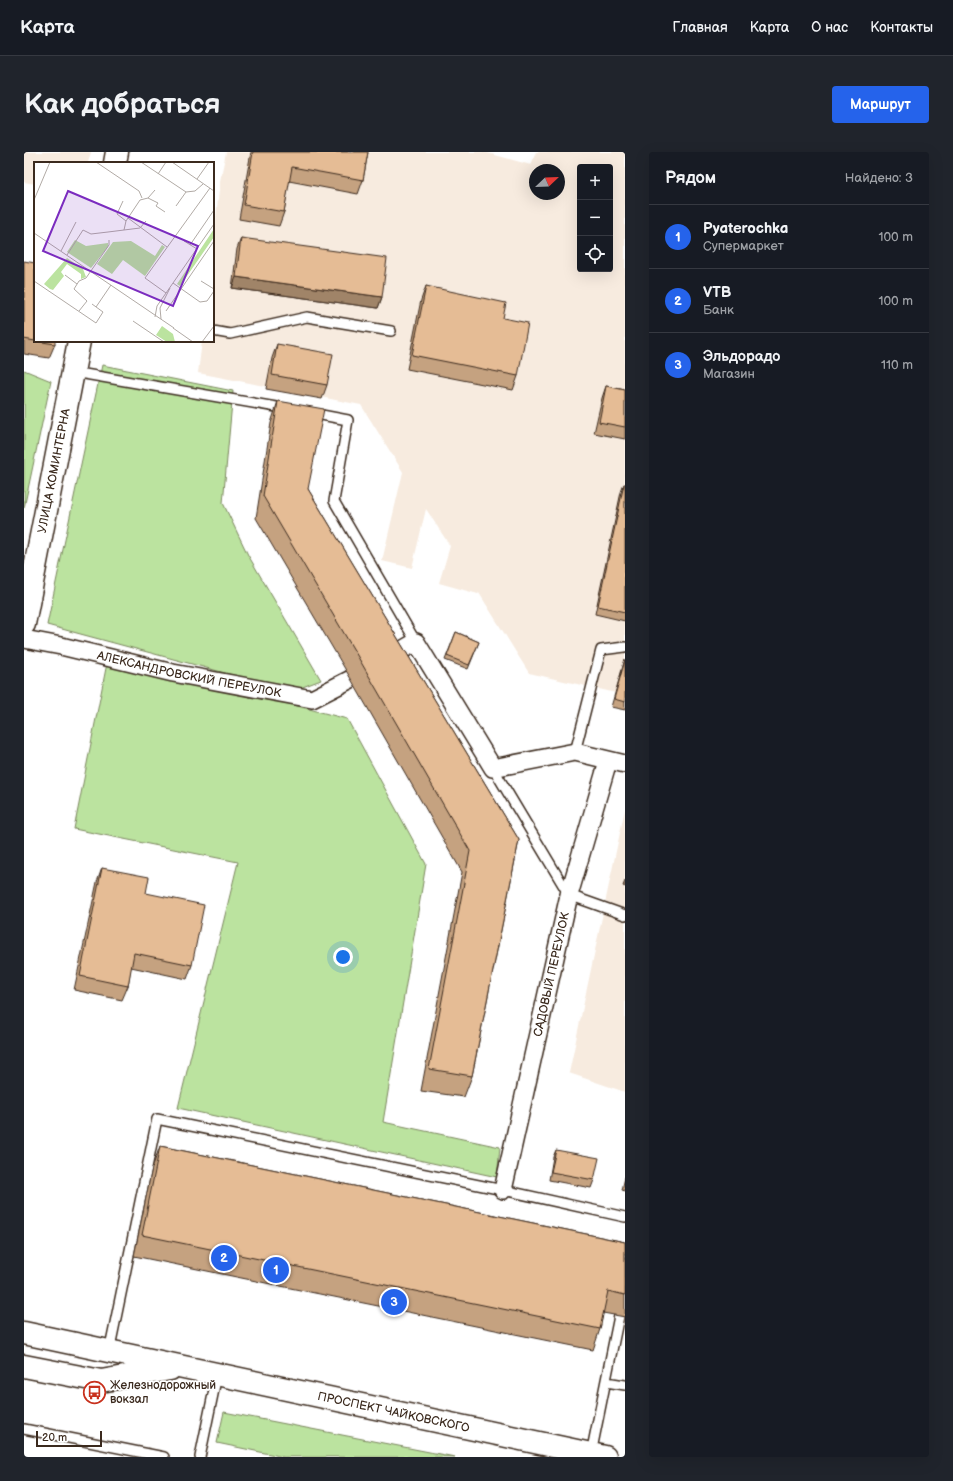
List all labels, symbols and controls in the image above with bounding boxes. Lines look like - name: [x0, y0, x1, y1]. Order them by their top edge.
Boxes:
- text: Карта: [20, 16, 74, 39]
- text: Главная: [673, 19, 728, 36]
- text: Карта: [750, 19, 789, 36]
- text: О нас: [811, 19, 848, 36]
- text: Контакты: [870, 19, 933, 36]
- button: Маршрут: [832, 86, 929, 123]
- text: Как добраться: [24, 88, 221, 121]
- inset map: [34, 162, 214, 342]
- north arrow: [529, 164, 565, 200]
- map controls: [577, 164, 613, 272]
- button: +: [577, 164, 613, 200]
- text: Рядом: [665, 168, 716, 188]
- text: Найдено: 3: [845, 170, 913, 186]
- button: −: [577, 200, 613, 236]
- text: Pyaterochka: [703, 219, 788, 238]
- text: 1: [675, 229, 681, 245]
- text: 100 m: [878, 229, 913, 245]
- button: locate: [577, 236, 613, 272]
- text: Супермаркет: [703, 238, 784, 254]
- text: VTB: [703, 283, 731, 302]
- text: 2: [674, 293, 682, 309]
- text: 100 m: [878, 293, 913, 309]
- text: Банк: [703, 302, 734, 318]
- text: Эльдорадо: [703, 347, 780, 366]
- text: 3: [674, 357, 682, 373]
- text: 110 m: [881, 357, 913, 373]
- text: Магазин: [703, 366, 755, 382]
- street label: УЛИЦА КОМИНТЕРНА: [35, 407, 74, 535]
- street label: АЛЕКСАНДРОВСКИЙ ПЕРЕУЛОК: [95, 648, 283, 701]
- street label: САДОВЫЙ ПЕРЕУЛОК: [531, 911, 573, 1038]
- your location: [333, 947, 353, 967]
- pin: 2: [211, 1243, 237, 1273]
- pin: 1: [263, 1255, 289, 1285]
- pin: 3: [381, 1287, 407, 1317]
- place label: Железнодорожный вокзал: [110, 1378, 216, 1407]
- bus stop icon: Железнодорожный вокзал: [81, 1379, 107, 1405]
- street label: ПРОСПЕКТ ЧАЙКОВСКОГО: [316, 1389, 471, 1436]
- scale bar: [36, 1429, 102, 1448]
- text: 20 m: [42, 1431, 67, 1444]

